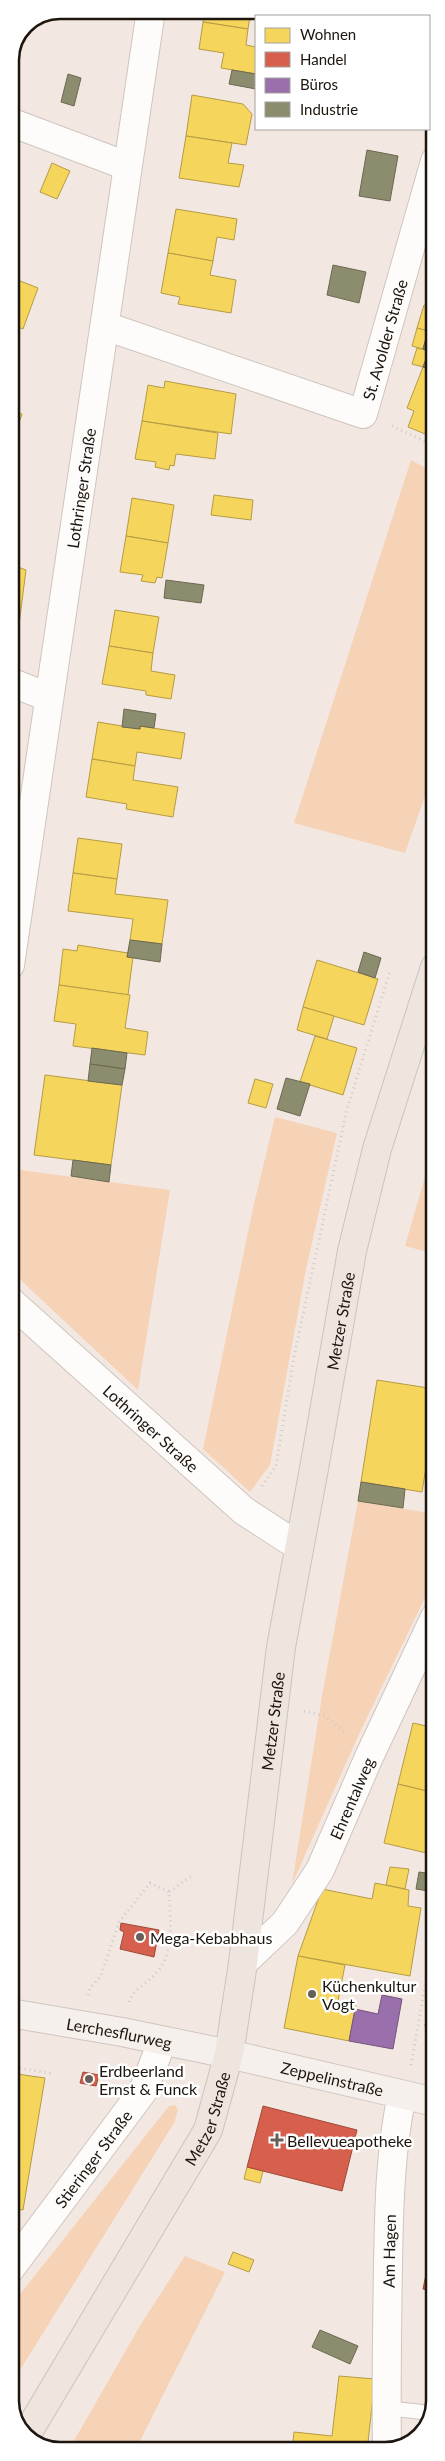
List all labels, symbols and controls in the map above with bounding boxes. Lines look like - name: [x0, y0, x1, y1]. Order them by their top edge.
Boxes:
- legend: [255, 15, 430, 130]
- text: Wohnen: [300, 25, 356, 43]
- text: Handel: [300, 50, 347, 68]
- text: Büros: [300, 75, 338, 93]
- text: Industrie: [300, 100, 358, 118]
- street label: St. Avolder Straße: [358, 277, 410, 402]
- street label: Lothringer Straße: [62, 427, 99, 550]
- street label: Metzer Straße: [322, 1270, 358, 1371]
- street label: Lothringer Straße: [100, 1380, 203, 1476]
- street label: Metzer Straße: [257, 1671, 287, 1772]
- street label: Ehrentalweg: [325, 1754, 377, 1842]
- place label: Mega-Kebabhaus: [150, 1928, 272, 1947]
- marker: Mega-Kebabhaus: [134, 1931, 146, 1943]
- place label: Küchenkultur Vogt: [322, 1976, 417, 2013]
- marker: Küchenkultur Vogt: [306, 1988, 318, 2000]
- street label: Lerchesflurweg: [65, 2013, 174, 2052]
- street label: Zeppelinstraße: [279, 2057, 386, 2099]
- place label: Erdbeerland Ernst & Funck: [99, 2061, 198, 2098]
- street label: Metzer Straße: [180, 2069, 233, 2169]
- marker: Erdbeerland Ernst & Funck: [83, 2073, 95, 2085]
- street label: Stieringer Straße: [50, 2106, 135, 2211]
- place label: Bellevueapotheke: [287, 2131, 412, 2150]
- marker: Bellevueapotheke: [271, 2134, 283, 2146]
- street label: Am Hagen: [378, 2214, 399, 2288]

